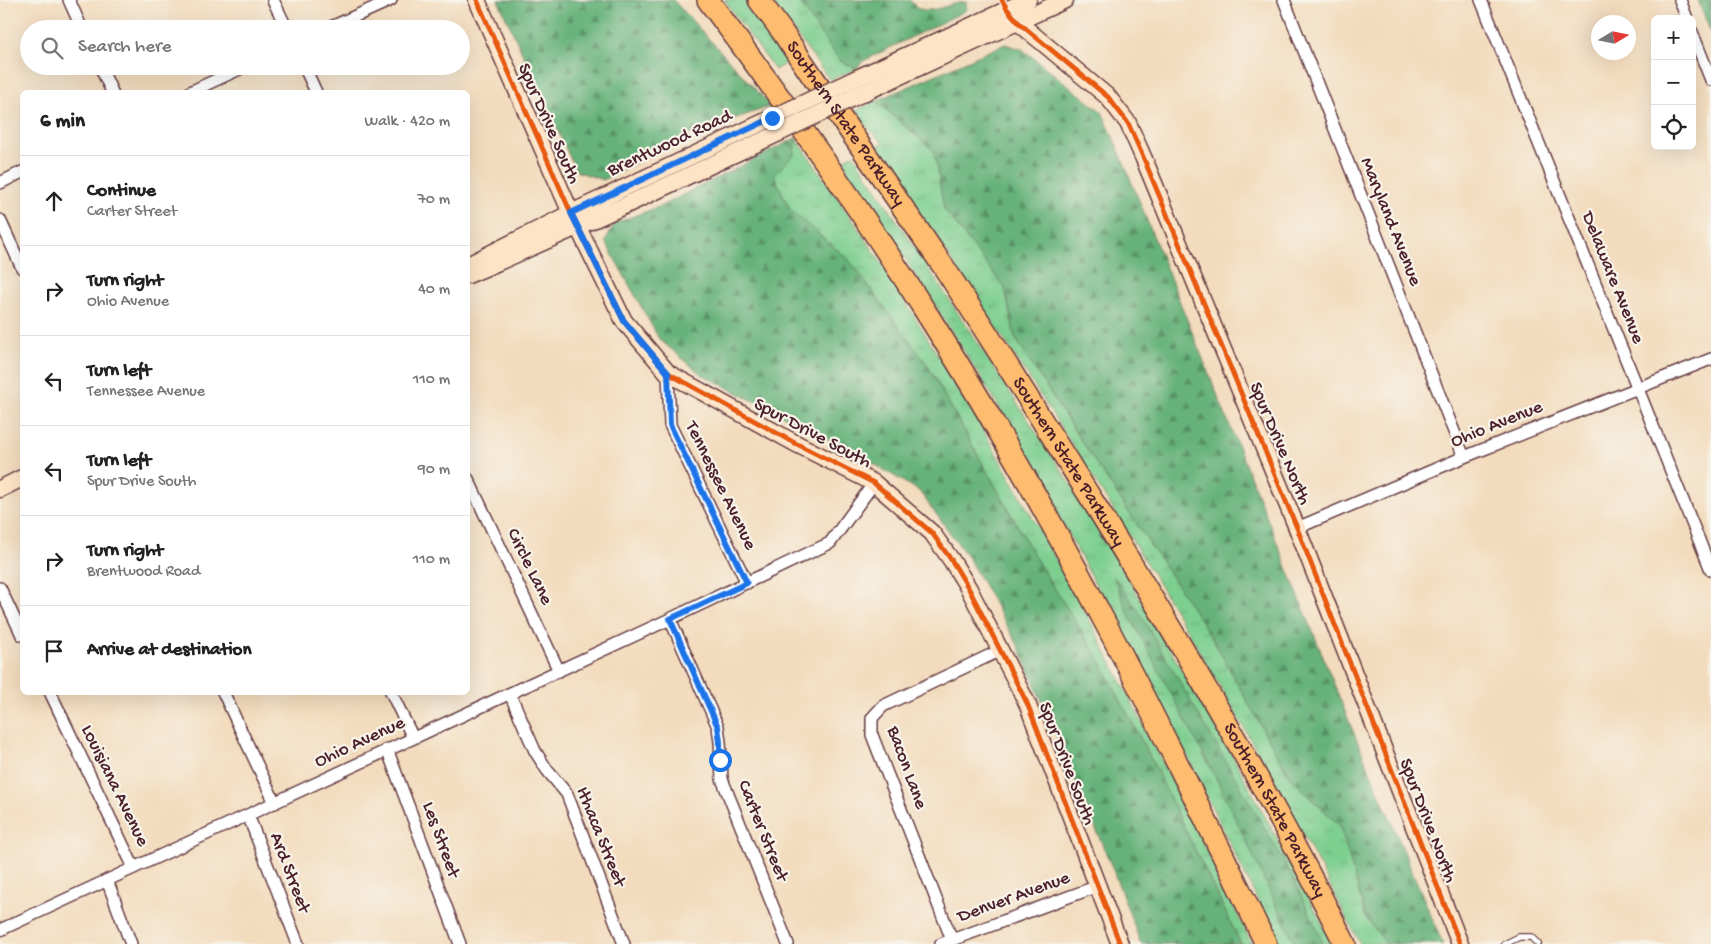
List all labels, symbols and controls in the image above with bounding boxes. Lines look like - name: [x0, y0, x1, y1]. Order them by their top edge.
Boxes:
- north arrow: [1591, 15, 1636, 60]
- map controls: [1651, 15, 1696, 150]
- button: +: [1651, 15, 1696, 60]
- search box: [20, 20, 470, 75]
- icon: search: [38, 34, 66, 62]
- text: Search here: [78, 36, 172, 59]
- street label: Southern State Parkway: [780, 37, 911, 212]
- street label: Spur Drive South: [511, 60, 585, 188]
- button: −: [1651, 60, 1696, 105]
- street label: Brentwood Road: [603, 104, 738, 183]
- button: locate: [1651, 105, 1696, 150]
- route end: [761, 107, 784, 130]
- text: 6 min: [40, 110, 85, 135]
- text: Walk · 420 m: [365, 113, 450, 132]
- street label: Maryland Avenue: [1354, 154, 1426, 290]
- text: Continue: [87, 180, 156, 203]
- icon: ahead: [40, 187, 68, 215]
- text: 70 m: [417, 191, 450, 210]
- text: Carter Street: [87, 203, 177, 222]
- street label: Delaware Avenue: [1574, 207, 1649, 348]
- text: Turn right: [87, 270, 163, 293]
- icon: right: [40, 277, 68, 305]
- text: 40 m: [418, 281, 450, 300]
- text: Ohio Avenue: [87, 293, 169, 312]
- text: Turn left: [87, 360, 151, 383]
- icon: left: [40, 367, 68, 395]
- text: 110 m: [413, 371, 450, 390]
- street label: Southern State Parkway: [1006, 373, 1130, 552]
- street label: Spur Drive North: [1243, 379, 1315, 509]
- text: Tennessee Avenue: [87, 383, 205, 402]
- street label: Spur Drive South: [749, 393, 875, 475]
- street label: Ohio Avenue: [1448, 396, 1547, 454]
- street label: Tennessee Avenue: [678, 417, 761, 554]
- text: Turn left: [87, 450, 151, 473]
- icon: left: [40, 457, 68, 485]
- text: 90 m: [418, 461, 450, 480]
- text: Spur Drive South: [87, 473, 196, 492]
- street label: Circle Lane: [501, 525, 557, 609]
- text: Turn right: [87, 540, 163, 563]
- icon: right: [40, 547, 68, 575]
- text: 110 m: [413, 551, 450, 570]
- text: Brentwood Road: [87, 563, 200, 582]
- icon: arrive: [40, 637, 68, 665]
- text: Arrive at destination: [87, 639, 251, 662]
- street label: Spur Drive South: [1032, 699, 1100, 829]
- street label: Ohio Avenue: [311, 712, 409, 774]
- street label: Southern State Parkway: [1217, 719, 1332, 902]
- street label: Louisiana Avenue: [75, 721, 154, 851]
- street label: Bacon Lane: [880, 723, 932, 813]
- route start: [709, 749, 732, 772]
- street label: Spur Drive North: [1393, 756, 1461, 886]
- street label: Carter Street: [731, 777, 794, 887]
- street label: Ithaca Street: [570, 784, 631, 892]
- street label: Les Street: [416, 799, 465, 883]
- street label: Ard Street: [263, 830, 316, 919]
- street label: Denver Avenue: [953, 867, 1073, 930]

